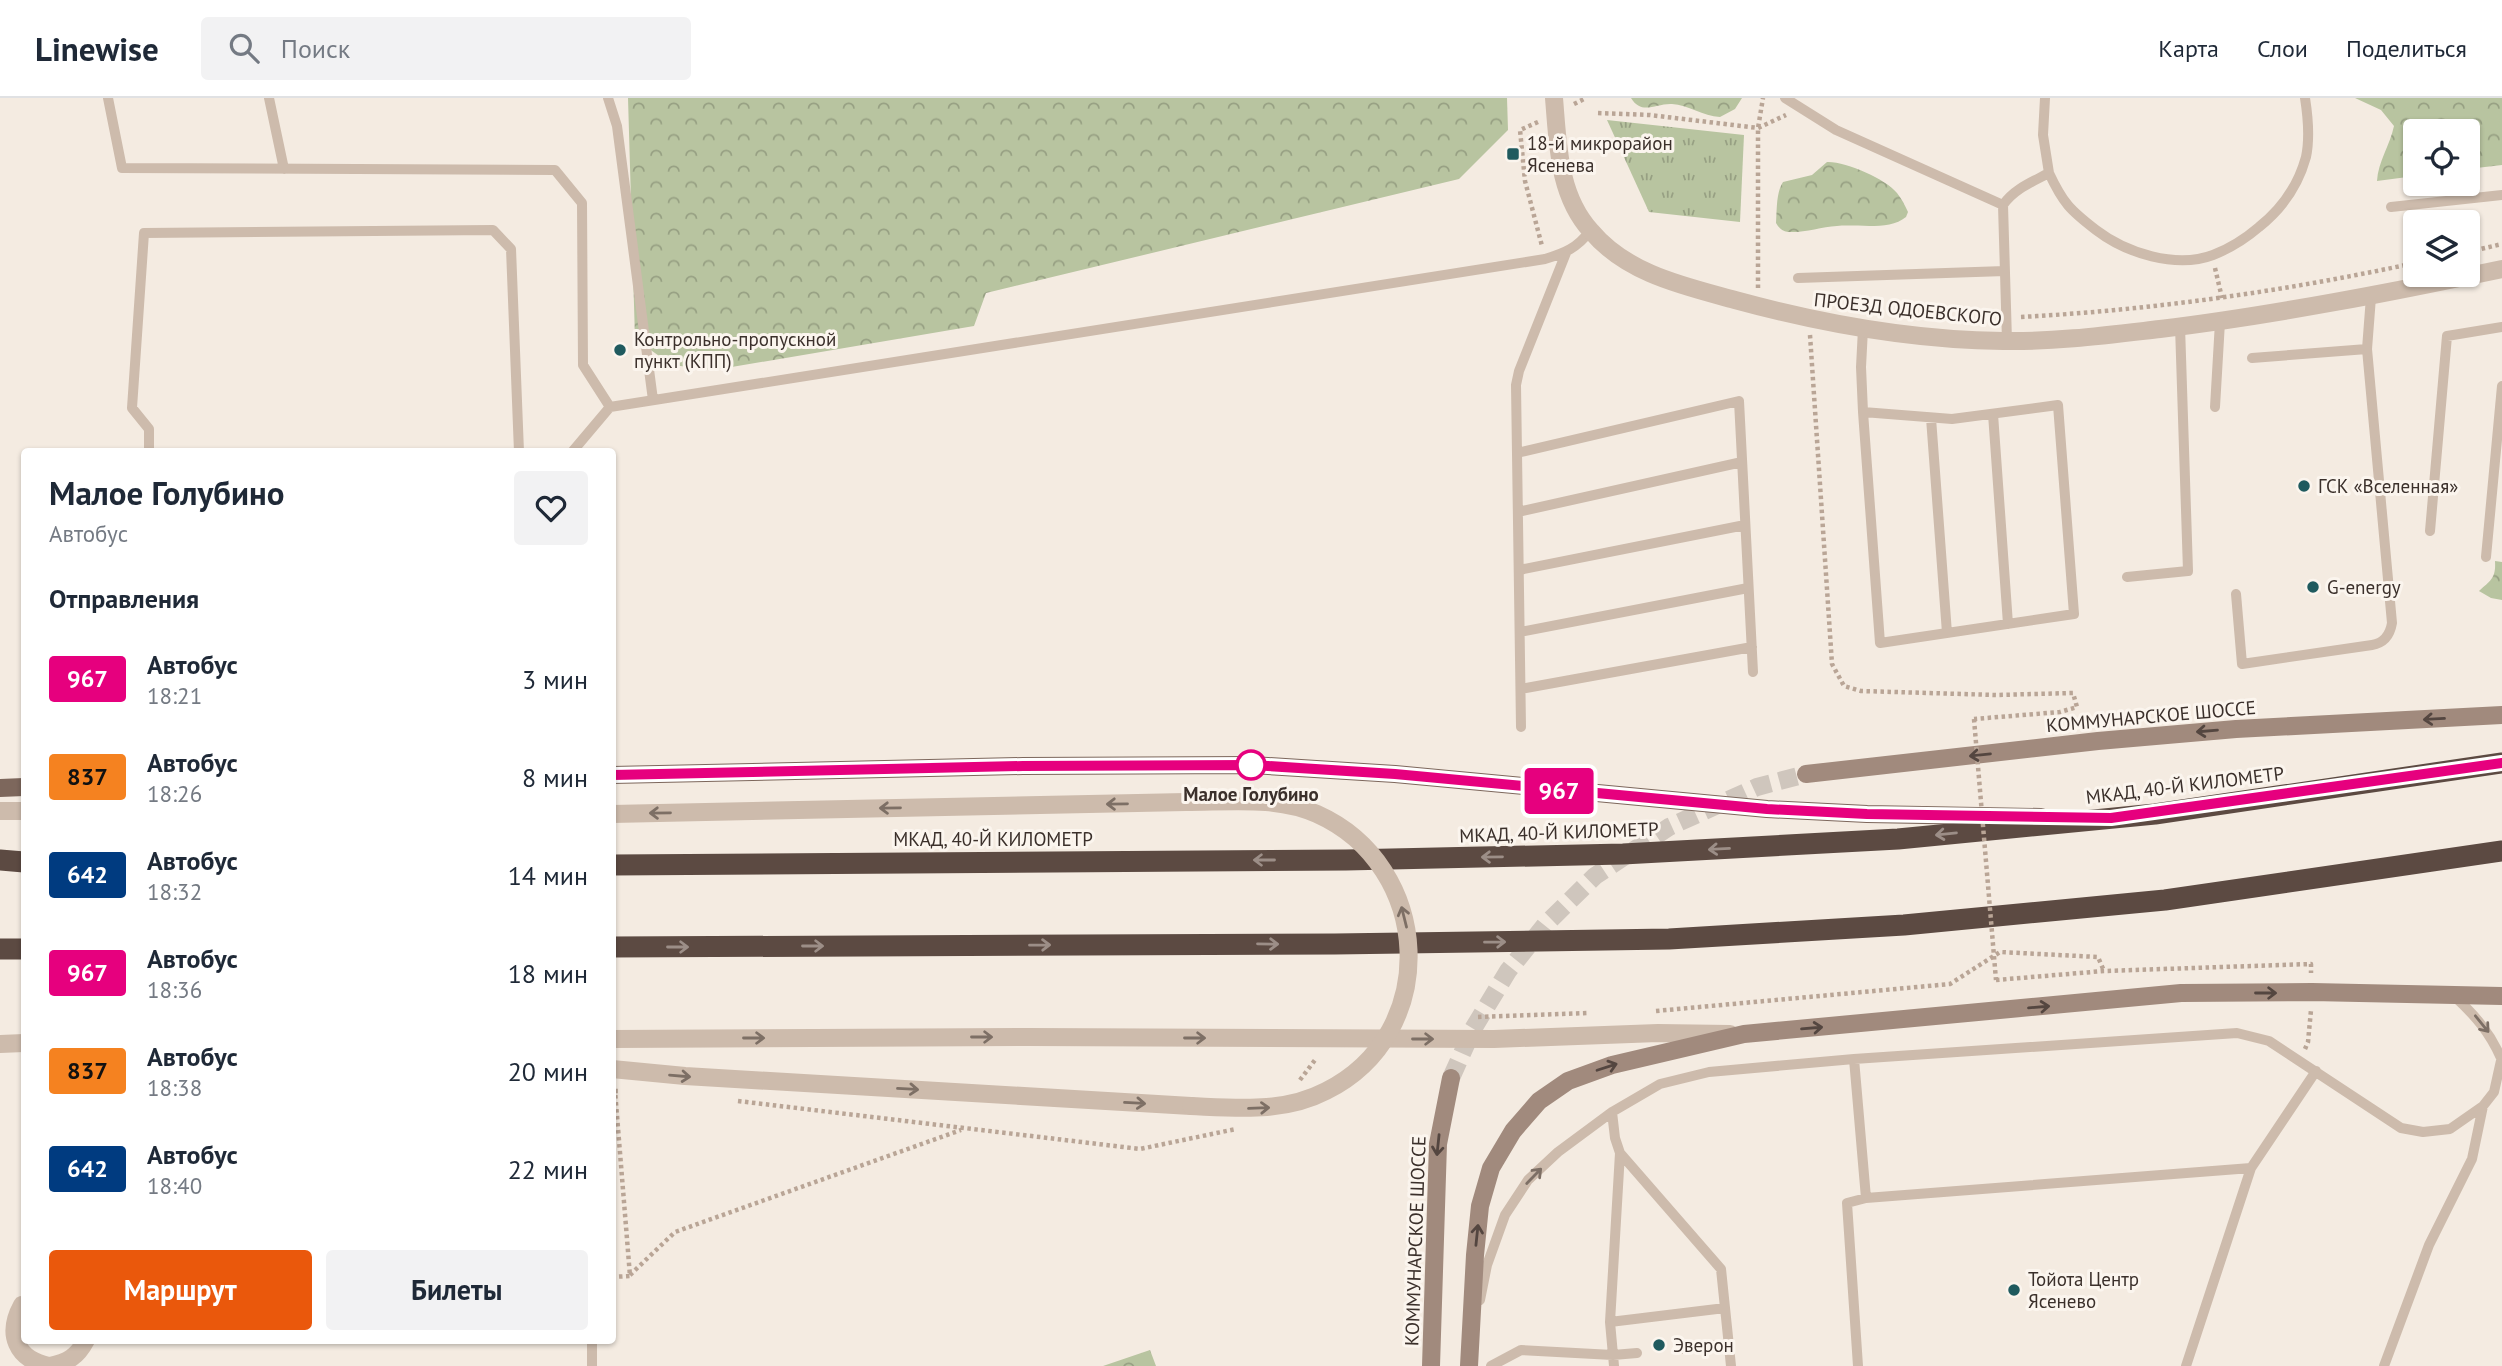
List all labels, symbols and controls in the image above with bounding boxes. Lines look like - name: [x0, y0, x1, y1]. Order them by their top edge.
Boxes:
- search box: [201, 17, 691, 80]
- text: Linewise: [35, 27, 159, 70]
- icon: search: [225, 29, 263, 67]
- text: Поиск: [281, 32, 350, 65]
- text: Карта: [2158, 33, 2219, 64]
- text: Слои: [2257, 33, 2308, 64]
- text: Поделиться: [2346, 33, 2467, 64]
- map controls: [2403, 119, 2480, 287]
- button: locate: [2403, 119, 2480, 196]
- place label: 18-й микрорайон Ясенева: [1527, 131, 1673, 177]
- marker: 18-й микрорайон Ясенева: [1505, 146, 1521, 162]
- button: layers: [2403, 210, 2480, 287]
- street label: ПРОЕЗД ОДОЕВСКОГО: [1813, 287, 2003, 331]
- place label: Контрольно-пропускной пункт (КПП): [634, 327, 836, 373]
- marker: Контрольно-пропускной пункт (КПП): [612, 342, 628, 358]
- text: Малое Голубино: [49, 471, 284, 514]
- button: heart: [514, 471, 588, 545]
- place label: ГСК «Вселенная»: [2318, 474, 2458, 498]
- marker: ГСК «Вселенная»: [2296, 478, 2312, 494]
- text: Автобус: [49, 519, 128, 548]
- place label: G-energy: [2327, 575, 2401, 599]
- marker: G-energy: [2305, 579, 2321, 595]
- text: Отправления: [49, 582, 199, 615]
- text: Автобус: [147, 648, 238, 681]
- text: 967: [67, 663, 108, 694]
- text: 3 мин: [522, 663, 588, 696]
- text: 18:21: [147, 681, 202, 710]
- street label: КОММУНАРСКОЕ ШОССЕ: [2045, 695, 2257, 737]
- one-way arrow: [2423, 712, 2446, 725]
- one-way arrow: [2196, 725, 2219, 738]
- text: Автобус: [147, 746, 238, 779]
- one-way arrow: [1970, 748, 1992, 761]
- marker: Малое Голубино: [1236, 750, 1266, 780]
- text: 837: [67, 761, 108, 792]
- text: 8 мин: [522, 761, 588, 794]
- street label: МКАД, 40-Й КИЛОМЕТР: [2085, 761, 2285, 809]
- line badge: 967: [1519, 768, 1599, 814]
- text: 967: [1539, 775, 1579, 806]
- text: 18:26: [147, 779, 202, 808]
- place label: Малое Голубино: [1183, 782, 1319, 806]
- one-way arrow: [1106, 797, 1129, 810]
- one-way arrow: [879, 802, 902, 815]
- one-way arrow: [649, 806, 672, 820]
- street label: МКАД, 40-Й КИЛОМЕТР: [1459, 817, 1659, 847]
- street label: МКАД, 40-Й КИЛОМЕТР: [893, 827, 1093, 851]
- one-way arrow: [1935, 828, 1958, 841]
- one-way arrow: [1708, 843, 1731, 856]
- text: Автобус: [147, 844, 238, 877]
- one-way arrow: [1480, 850, 1503, 864]
- one-way arrow: [1253, 853, 1276, 867]
- text: 642: [67, 859, 108, 890]
- text: 14 мин: [508, 859, 588, 892]
- text: 18:32: [147, 877, 202, 906]
- one-way arrow: [1397, 906, 1410, 929]
- one-way arrow: [1483, 935, 1506, 949]
- one-way arrow: [1256, 937, 1279, 950]
- one-way arrow: [1028, 938, 1051, 952]
- one-way arrow: [801, 939, 824, 953]
- one-way arrow: [667, 940, 690, 953]
- text: Автобус: [147, 942, 238, 975]
- text: 967: [67, 957, 108, 988]
- text: 18 мин: [508, 957, 588, 990]
- text: 18:36: [147, 975, 202, 1004]
- one-way arrow: [2254, 986, 2277, 1000]
- one-way arrow: [2027, 1000, 2049, 1013]
- one-way arrow: [2474, 1015, 2489, 1033]
- one-way arrow: [1800, 1021, 1823, 1034]
- one-way arrow: [970, 1030, 993, 1044]
- one-way arrow: [742, 1031, 765, 1045]
- one-way arrow: [1184, 1031, 1207, 1045]
- one-way arrow: [1411, 1032, 1434, 1046]
- text: Автобус: [147, 1040, 238, 1073]
- text: 837: [67, 1055, 108, 1086]
- text: 20 мин: [508, 1055, 588, 1088]
- one-way arrow: [1595, 1060, 1617, 1072]
- one-way arrow: [669, 1070, 691, 1083]
- text: 18:38: [147, 1073, 202, 1102]
- one-way arrow: [896, 1083, 919, 1096]
- one-way arrow: [1123, 1096, 1146, 1109]
- one-way arrow: [1247, 1101, 1270, 1114]
- one-way arrow: [1432, 1133, 1445, 1155]
- street label: КОММУНАРСКОЕ ШОССЕ: [1399, 1135, 1431, 1347]
- text: Автобус: [147, 1138, 238, 1171]
- text: 642: [67, 1153, 108, 1184]
- text: 22 мин: [508, 1153, 588, 1186]
- one-way arrow: [1526, 1168, 1543, 1185]
- text: 18:40: [147, 1171, 202, 1200]
- one-way arrow: [1470, 1224, 1483, 1247]
- button: Маршрут: [49, 1250, 312, 1330]
- button: Билеты: [326, 1250, 588, 1330]
- place label: Тойота Центр Ясенево: [2028, 1267, 2139, 1313]
- marker: Тойота Центр Ясенево: [2006, 1282, 2022, 1298]
- place label: Эверон: [1673, 1333, 1734, 1357]
- marker: Эверон: [1651, 1337, 1667, 1353]

